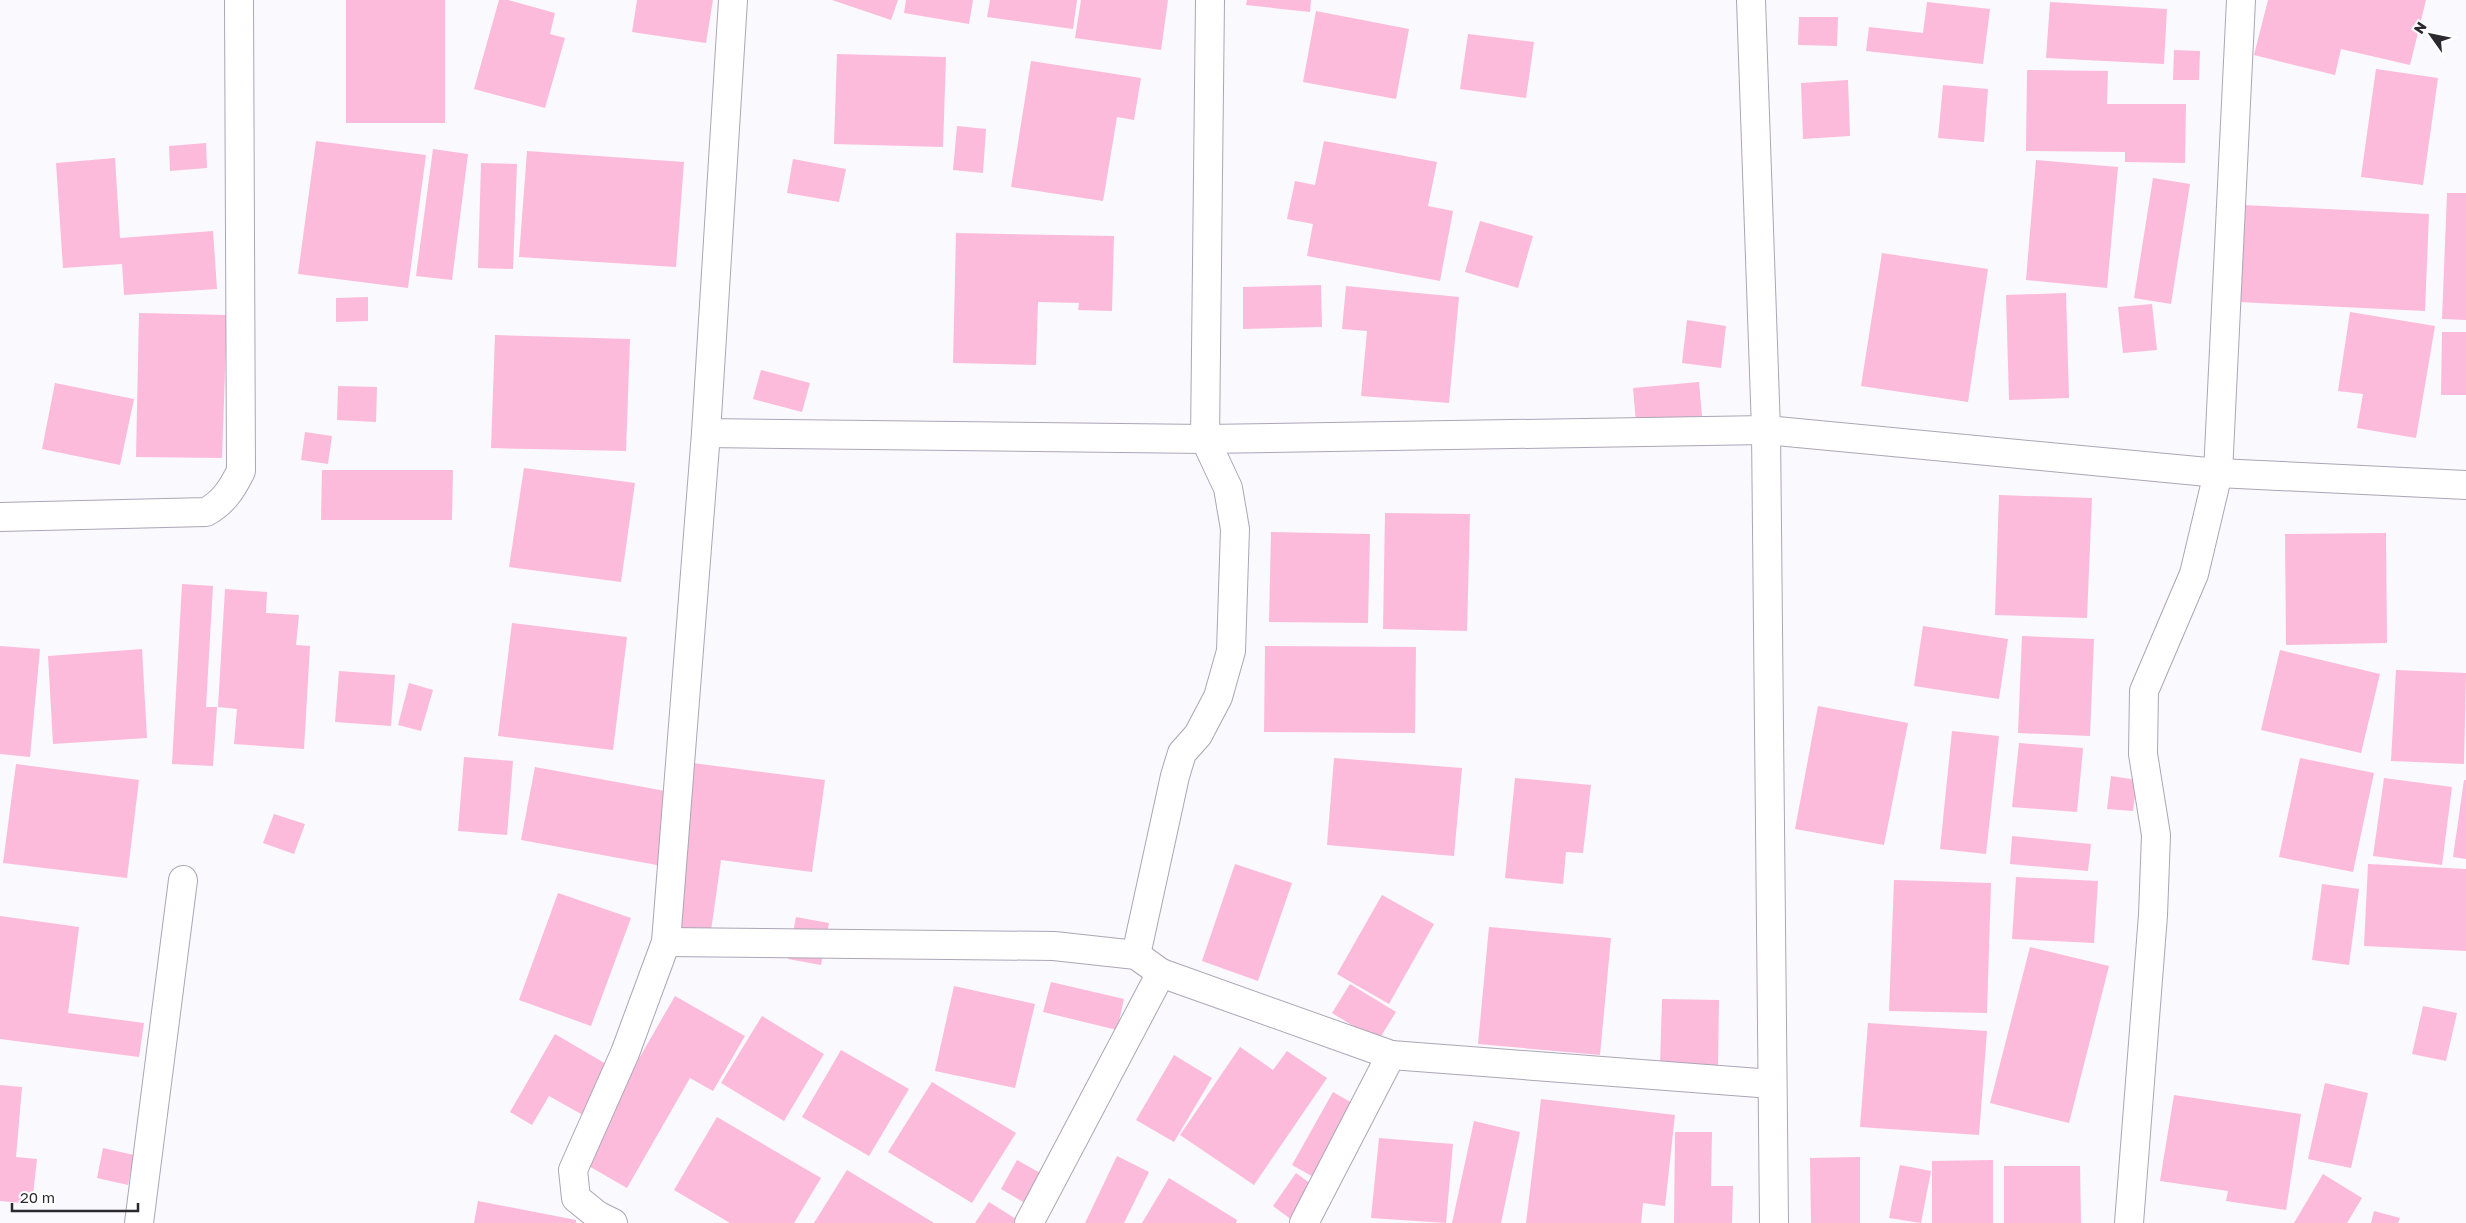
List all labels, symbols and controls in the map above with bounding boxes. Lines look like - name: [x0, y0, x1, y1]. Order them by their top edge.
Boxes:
- north arrow: [2406, 10, 2456, 60]
- text: N: [2410, 19, 2430, 37]
- scale bar: [12, 1180, 139, 1212]
- text: 20 m: [20, 1188, 55, 1206]

